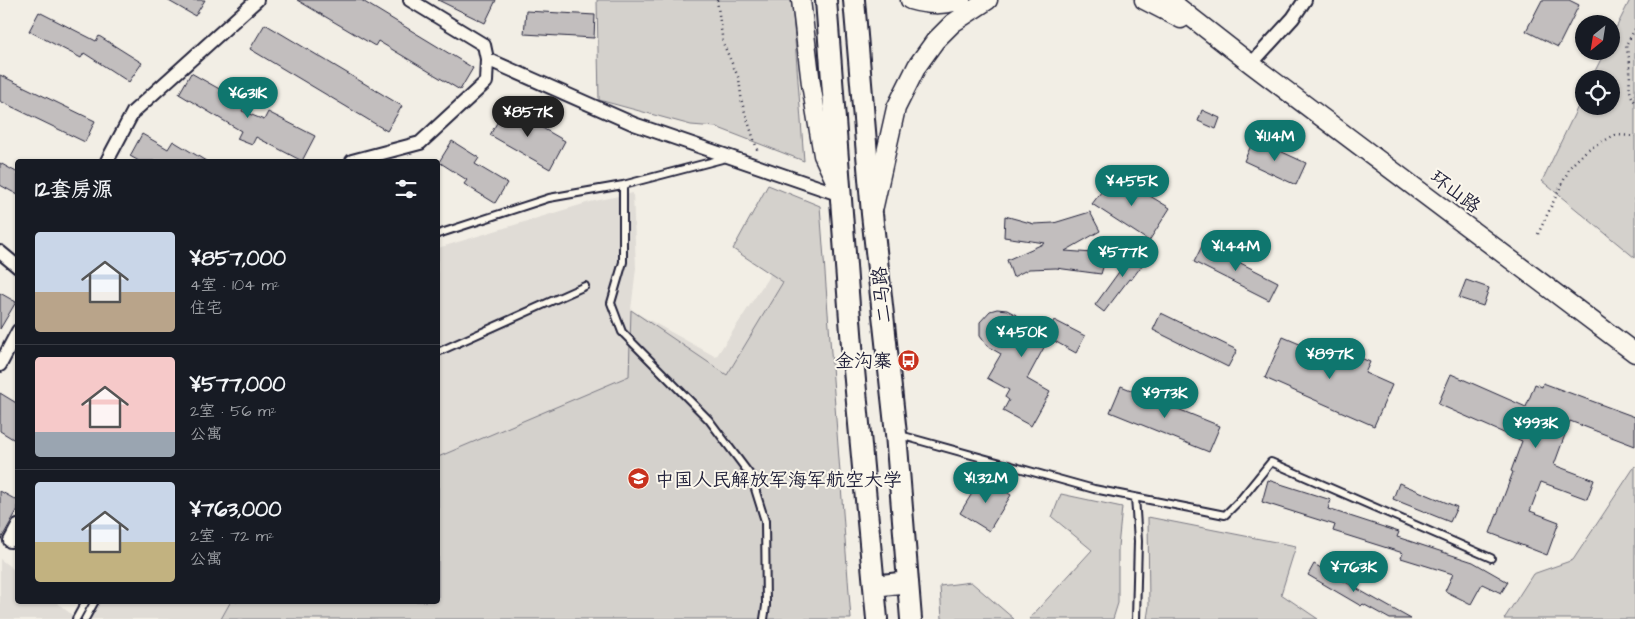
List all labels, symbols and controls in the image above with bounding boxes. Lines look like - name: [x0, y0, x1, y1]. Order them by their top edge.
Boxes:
- north arrow: [1575, 15, 1620, 60]
- map controls: [1575, 15, 1620, 115]
- button: locate: [1575, 70, 1620, 115]
- pin: ¥631K: [213, 76, 283, 119]
- text: ¥631K: [229, 82, 267, 104]
- pin: ¥857K: [493, 96, 563, 138]
- text: ¥857K: [503, 101, 553, 123]
- pin: ¥1.14M: [1234, 120, 1316, 162]
- text: ¥1.14M: [1255, 125, 1295, 147]
- pin: ¥455K: [1097, 164, 1167, 207]
- street label: 环山路: [1424, 164, 1486, 220]
- text: ¥455K: [1106, 170, 1158, 192]
- text: 12套房源: [35, 175, 113, 204]
- icon: filters: [392, 175, 420, 203]
- pin: ¥1.44M: [1195, 230, 1277, 272]
- text: ¥1.44M: [1212, 235, 1260, 257]
- pin: ¥577K: [1088, 236, 1158, 278]
- text: ¥577K: [1098, 241, 1148, 263]
- text: ¥857,000: [190, 244, 286, 273]
- icon: home: [75, 252, 135, 312]
- street label: 二马路: [866, 265, 899, 325]
- text: 4室 · 104 m²: [190, 274, 280, 296]
- text: 住宅: [190, 297, 222, 319]
- pin: ¥450K: [987, 316, 1057, 358]
- text: ¥450K: [997, 321, 1047, 343]
- pin: ¥897K: [1295, 338, 1365, 380]
- text: ¥897K: [1306, 343, 1354, 365]
- place label: 金沟寨: [835, 348, 892, 375]
- bus stop icon: 金沟寨: [896, 348, 920, 372]
- text: ¥577,000: [190, 370, 285, 399]
- pin: ¥973K: [1130, 376, 1200, 419]
- icon: home: [75, 377, 135, 437]
- text: ¥973K: [1142, 382, 1188, 404]
- text: 2室 · 56 m²: [190, 400, 276, 422]
- pin: ¥993K: [1501, 406, 1571, 449]
- text: ¥993K: [1514, 412, 1558, 434]
- text: 公寓: [190, 423, 222, 445]
- pin: ¥1.32M: [945, 462, 1027, 504]
- school or university icon: 中国人民解放军海军航空大学: [627, 467, 651, 491]
- place label: 中国人民解放军海军航空大学: [655, 467, 902, 494]
- text: ¥1.32M: [964, 467, 1008, 489]
- text: ¥763,000: [190, 495, 281, 524]
- icon: home: [75, 502, 135, 562]
- text: 2室 · 72 m²: [190, 525, 274, 547]
- text: 公寓: [190, 548, 222, 570]
- pin: ¥763K: [1319, 550, 1389, 593]
- text: ¥763K: [1331, 556, 1377, 578]

